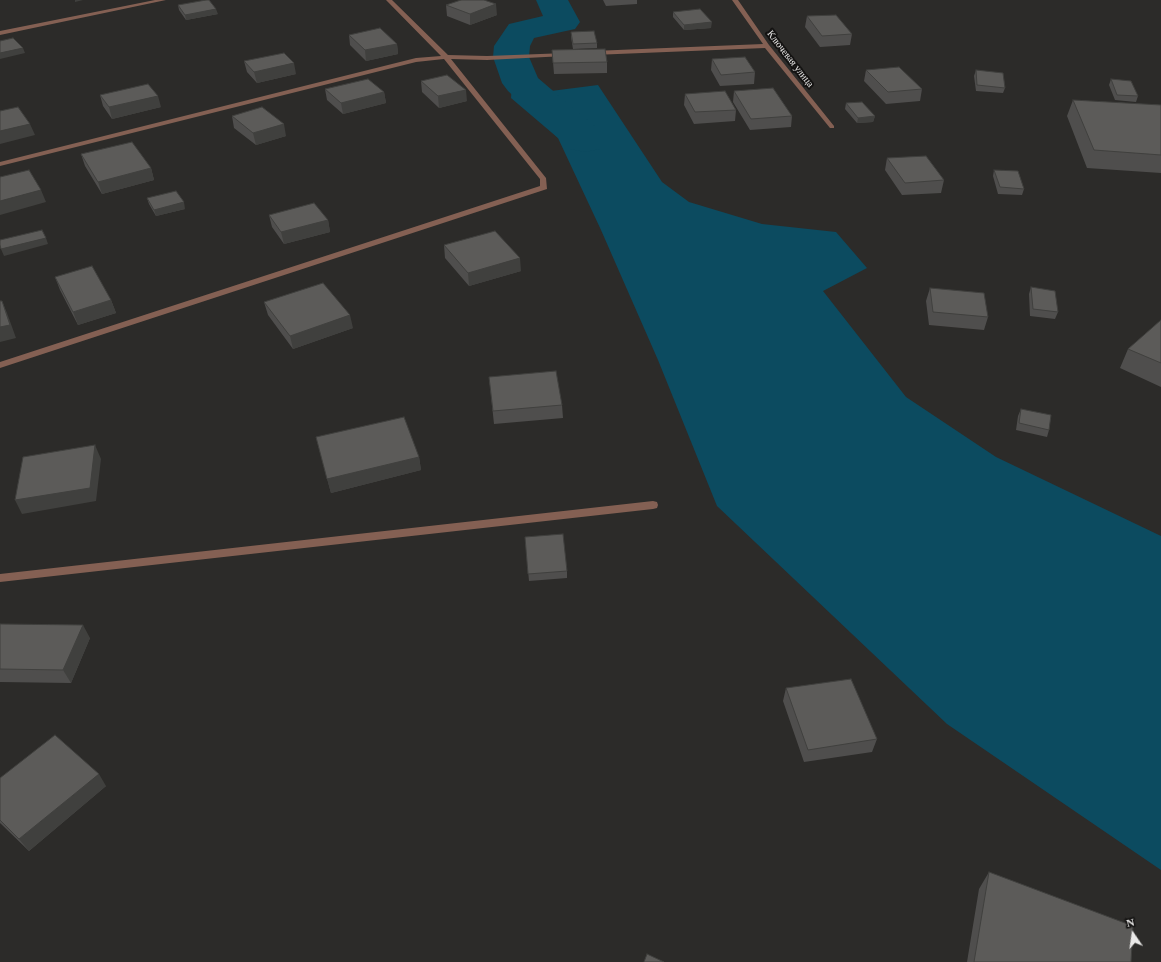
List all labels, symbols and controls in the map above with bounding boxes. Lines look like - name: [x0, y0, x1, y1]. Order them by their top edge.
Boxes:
- street label: Ключевая улица: [764, 28, 816, 90]
- north arrow: [1113, 914, 1153, 954]
- text: N: [1125, 916, 1136, 929]

